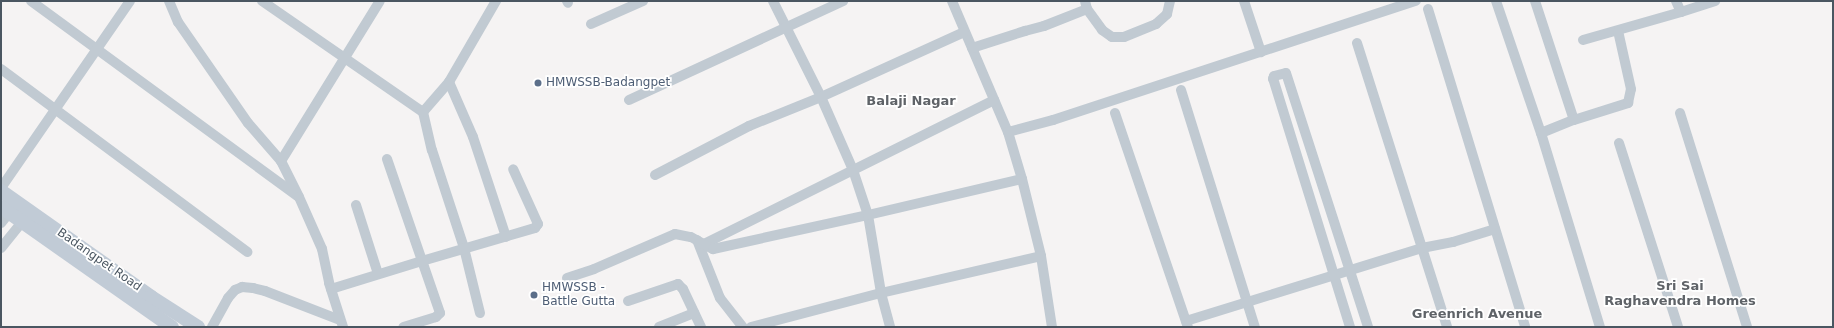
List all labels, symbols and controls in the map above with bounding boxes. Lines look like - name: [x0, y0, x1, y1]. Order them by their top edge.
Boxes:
- place label: HMWSSB-Badangpet: [546, 76, 670, 90]
- marker: HMWSSB-Badangpet: [533, 78, 543, 88]
- district label: Balaji Nagar: [866, 93, 956, 109]
- street label: Badangpet Road: [54, 226, 144, 294]
- district label: Sri Sai Raghavendra Homes: [1604, 279, 1756, 310]
- place label: HMWSSB - Battle Gutta: [542, 281, 615, 309]
- marker: HMWSSB - Battle Gutta: [529, 290, 539, 300]
- district label: Greenrich Avenue: [1412, 306, 1542, 322]

